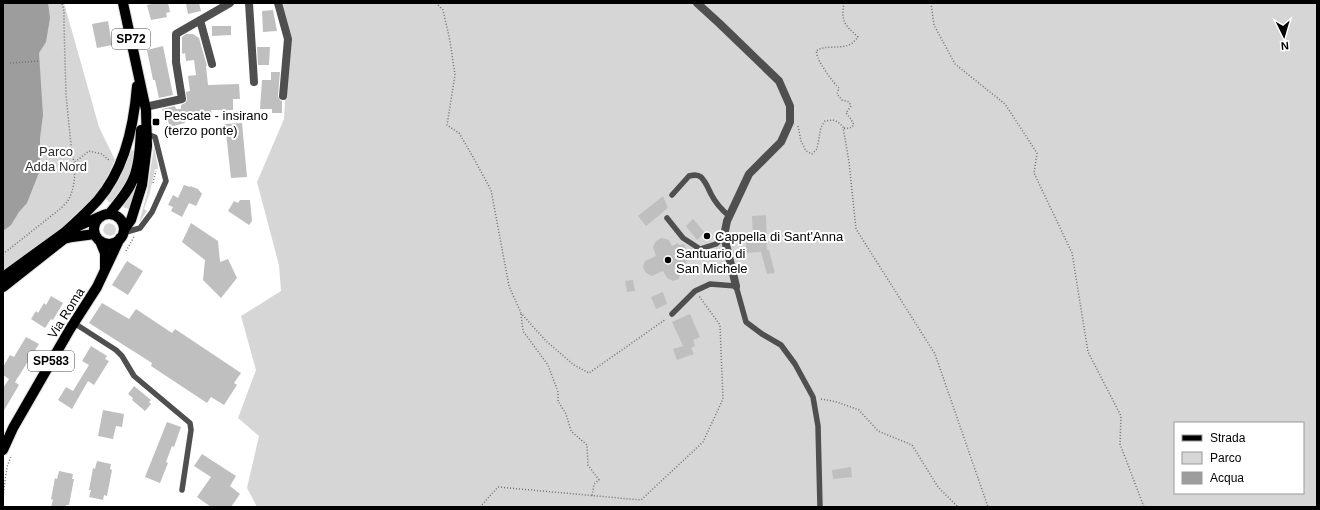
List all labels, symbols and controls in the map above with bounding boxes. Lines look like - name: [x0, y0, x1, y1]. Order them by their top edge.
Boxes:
- north arrow: [1264, 16, 1304, 56]
- road number: SP72: [112, 29, 150, 49]
- text: N: [1280, 40, 1289, 52]
- place label: Pescate - insirano (terzo ponte): [164, 108, 268, 138]
- marker: Pescate - insirano (terzo ponte): [151, 117, 161, 127]
- park label: Parco Adda Nord: [25, 144, 87, 174]
- place label: Cappella di Sant'Anna: [715, 229, 844, 244]
- marker: Cappella di Sant'Anna: [702, 231, 712, 241]
- place label: Santuario di San Michele: [676, 246, 748, 276]
- marker: Santuario di San Michele: [663, 255, 673, 265]
- street label: Via Roma: [45, 284, 88, 341]
- road number: SP583: [28, 351, 74, 371]
- legend: [1174, 422, 1304, 494]
- text: Strada: [1210, 431, 1246, 445]
- text: Parco: [1210, 451, 1242, 465]
- text: Acqua: [1210, 471, 1244, 485]

